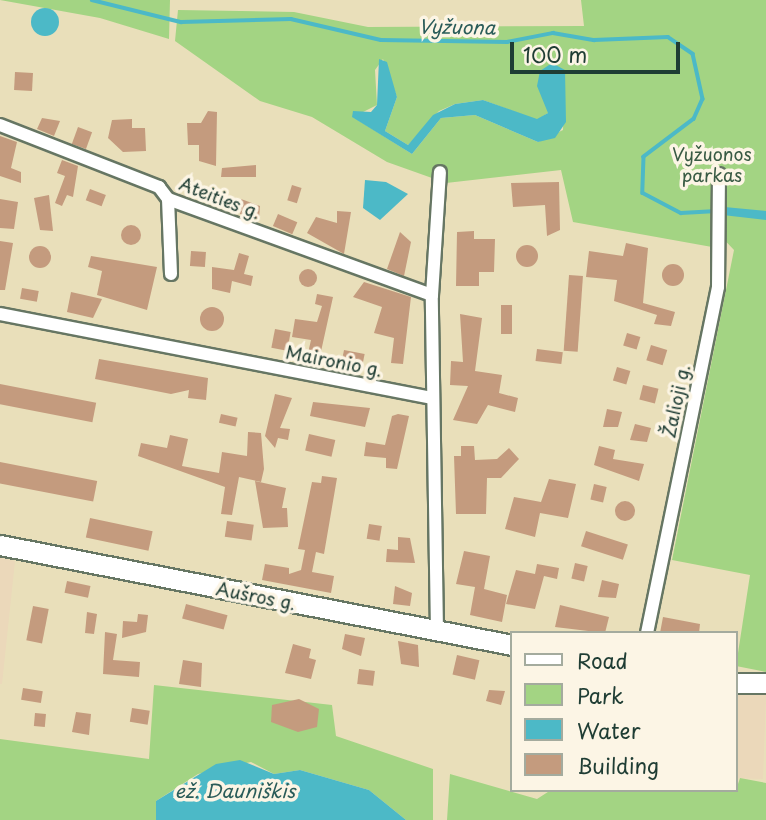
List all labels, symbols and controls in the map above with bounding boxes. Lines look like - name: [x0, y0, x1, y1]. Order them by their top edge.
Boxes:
- water label: Vyžuona: [418, 15, 496, 39]
- scale bar: [514, 28, 684, 72]
- text: 100 m: [523, 38, 587, 70]
- park label: Vyžuonos parkas: [672, 144, 752, 186]
- street label: Ateities g.: [176, 173, 264, 223]
- street label: Maironio g.: [284, 341, 384, 381]
- street label: Žalioji g.: [658, 363, 694, 439]
- street label: Aušros g.: [214, 578, 298, 614]
- legend: [510, 631, 738, 792]
- text: Road: [577, 644, 628, 676]
- text: Park: [577, 679, 624, 711]
- text: Water: [577, 714, 640, 746]
- text: Building: [577, 749, 659, 781]
- water label: ež. Dauniškis: [175, 780, 295, 802]

